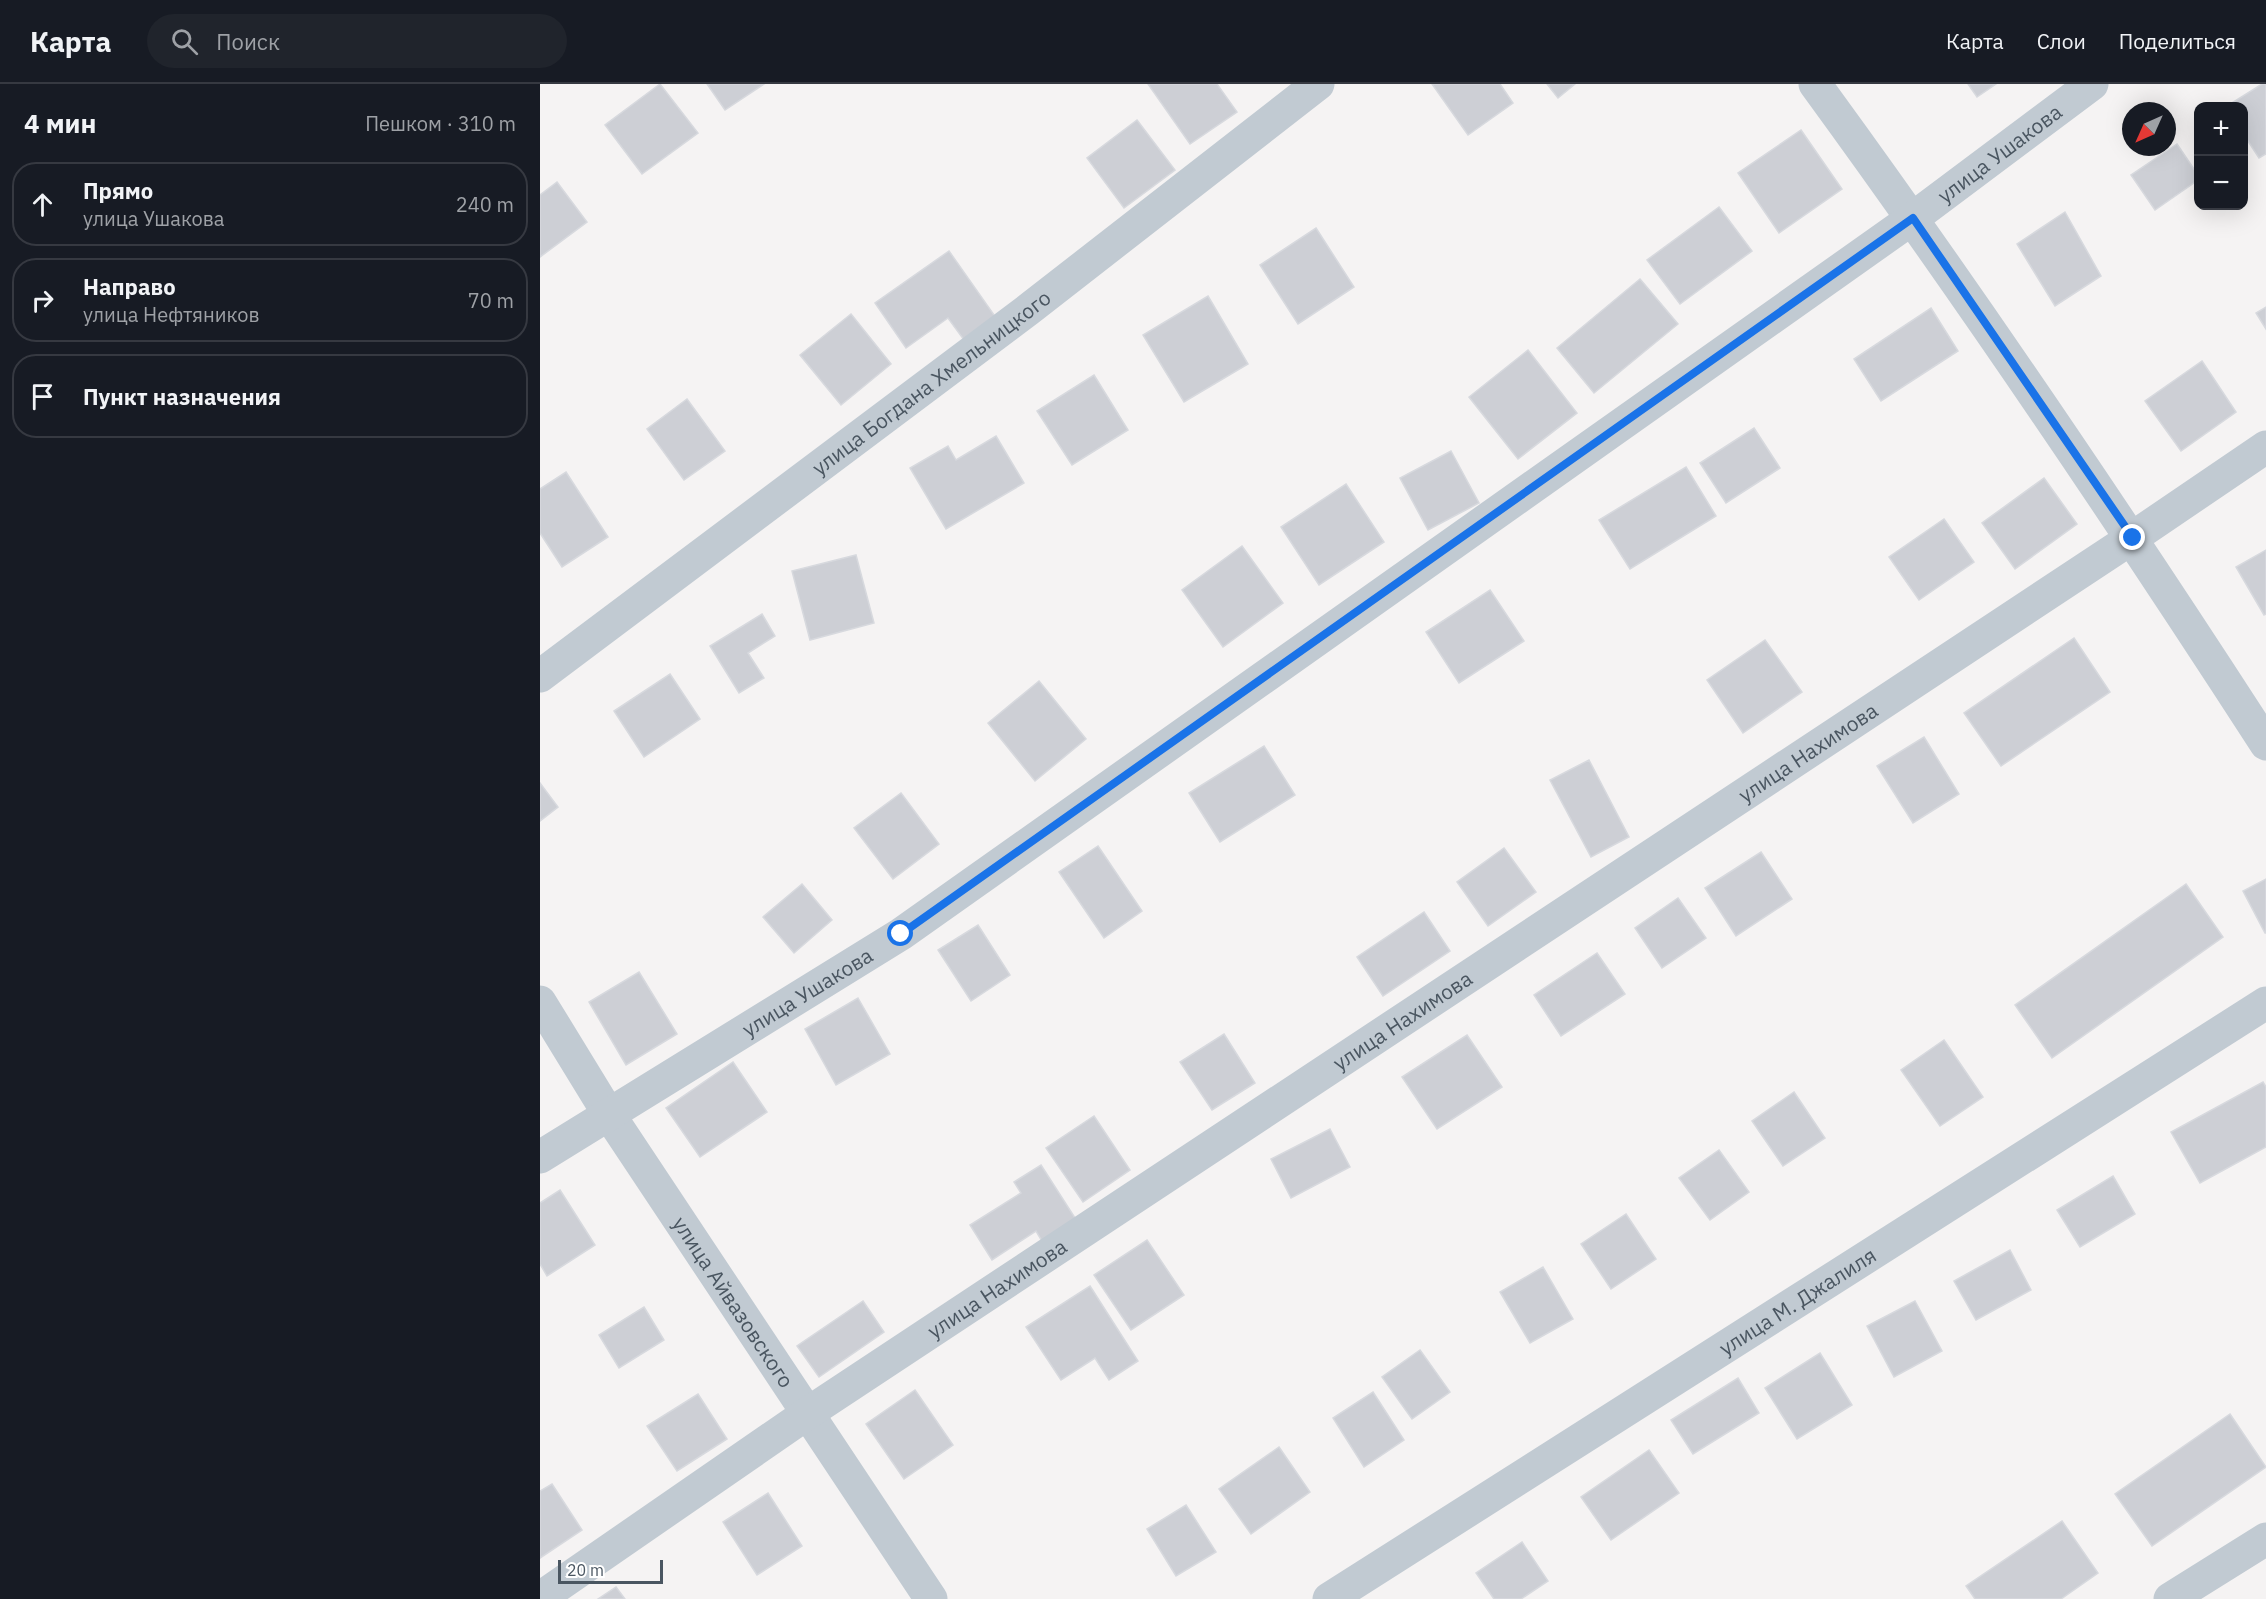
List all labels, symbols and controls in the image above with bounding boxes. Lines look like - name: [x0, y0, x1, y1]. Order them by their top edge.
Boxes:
- search box: [147, 14, 567, 68]
- text: Карта: [30, 23, 111, 60]
- icon: search: [168, 25, 201, 58]
- text: Поиск: [216, 27, 280, 56]
- text: Карта: [1946, 27, 2004, 55]
- text: Слои: [2037, 27, 2086, 55]
- text: Поделиться: [2119, 27, 2236, 55]
- street label: улица Ушакова: [1932, 98, 2067, 209]
- north arrow: [2122, 102, 2176, 156]
- map controls: [2194, 102, 2248, 210]
- button: +: [2194, 102, 2248, 156]
- text: 4 мин: [24, 106, 96, 140]
- text: Пешком · 310 m: [365, 110, 516, 137]
- button: −: [2194, 156, 2248, 210]
- text: Прямо: [83, 176, 153, 205]
- icon: ahead: [26, 188, 59, 221]
- text: 240 m: [456, 191, 514, 218]
- text: улица Ушакова: [83, 205, 225, 232]
- text: Направо: [83, 272, 176, 301]
- icon: right: [26, 284, 59, 317]
- street label: улица Богдана Хмельницкого: [806, 284, 1056, 481]
- text: 70 m: [468, 287, 514, 314]
- text: улица Нефтяников: [83, 301, 260, 328]
- icon: arrive: [26, 380, 59, 413]
- text: Пункт назначения: [83, 382, 281, 411]
- route end: [2119, 524, 2145, 550]
- street label: улица Нахимова: [1733, 696, 1883, 809]
- route start: [887, 920, 913, 946]
- street label: улица Ушакова: [737, 941, 878, 1043]
- street label: улица Нахимова: [1327, 964, 1477, 1076]
- street label: улица Айвазовского: [667, 1211, 801, 1393]
- street label: улица Нахимова: [922, 1232, 1072, 1344]
- street label: улица М. Джалиля: [1713, 1241, 1881, 1362]
- scale bar: [558, 1557, 663, 1584]
- text: 20 m: [567, 1560, 604, 1580]

